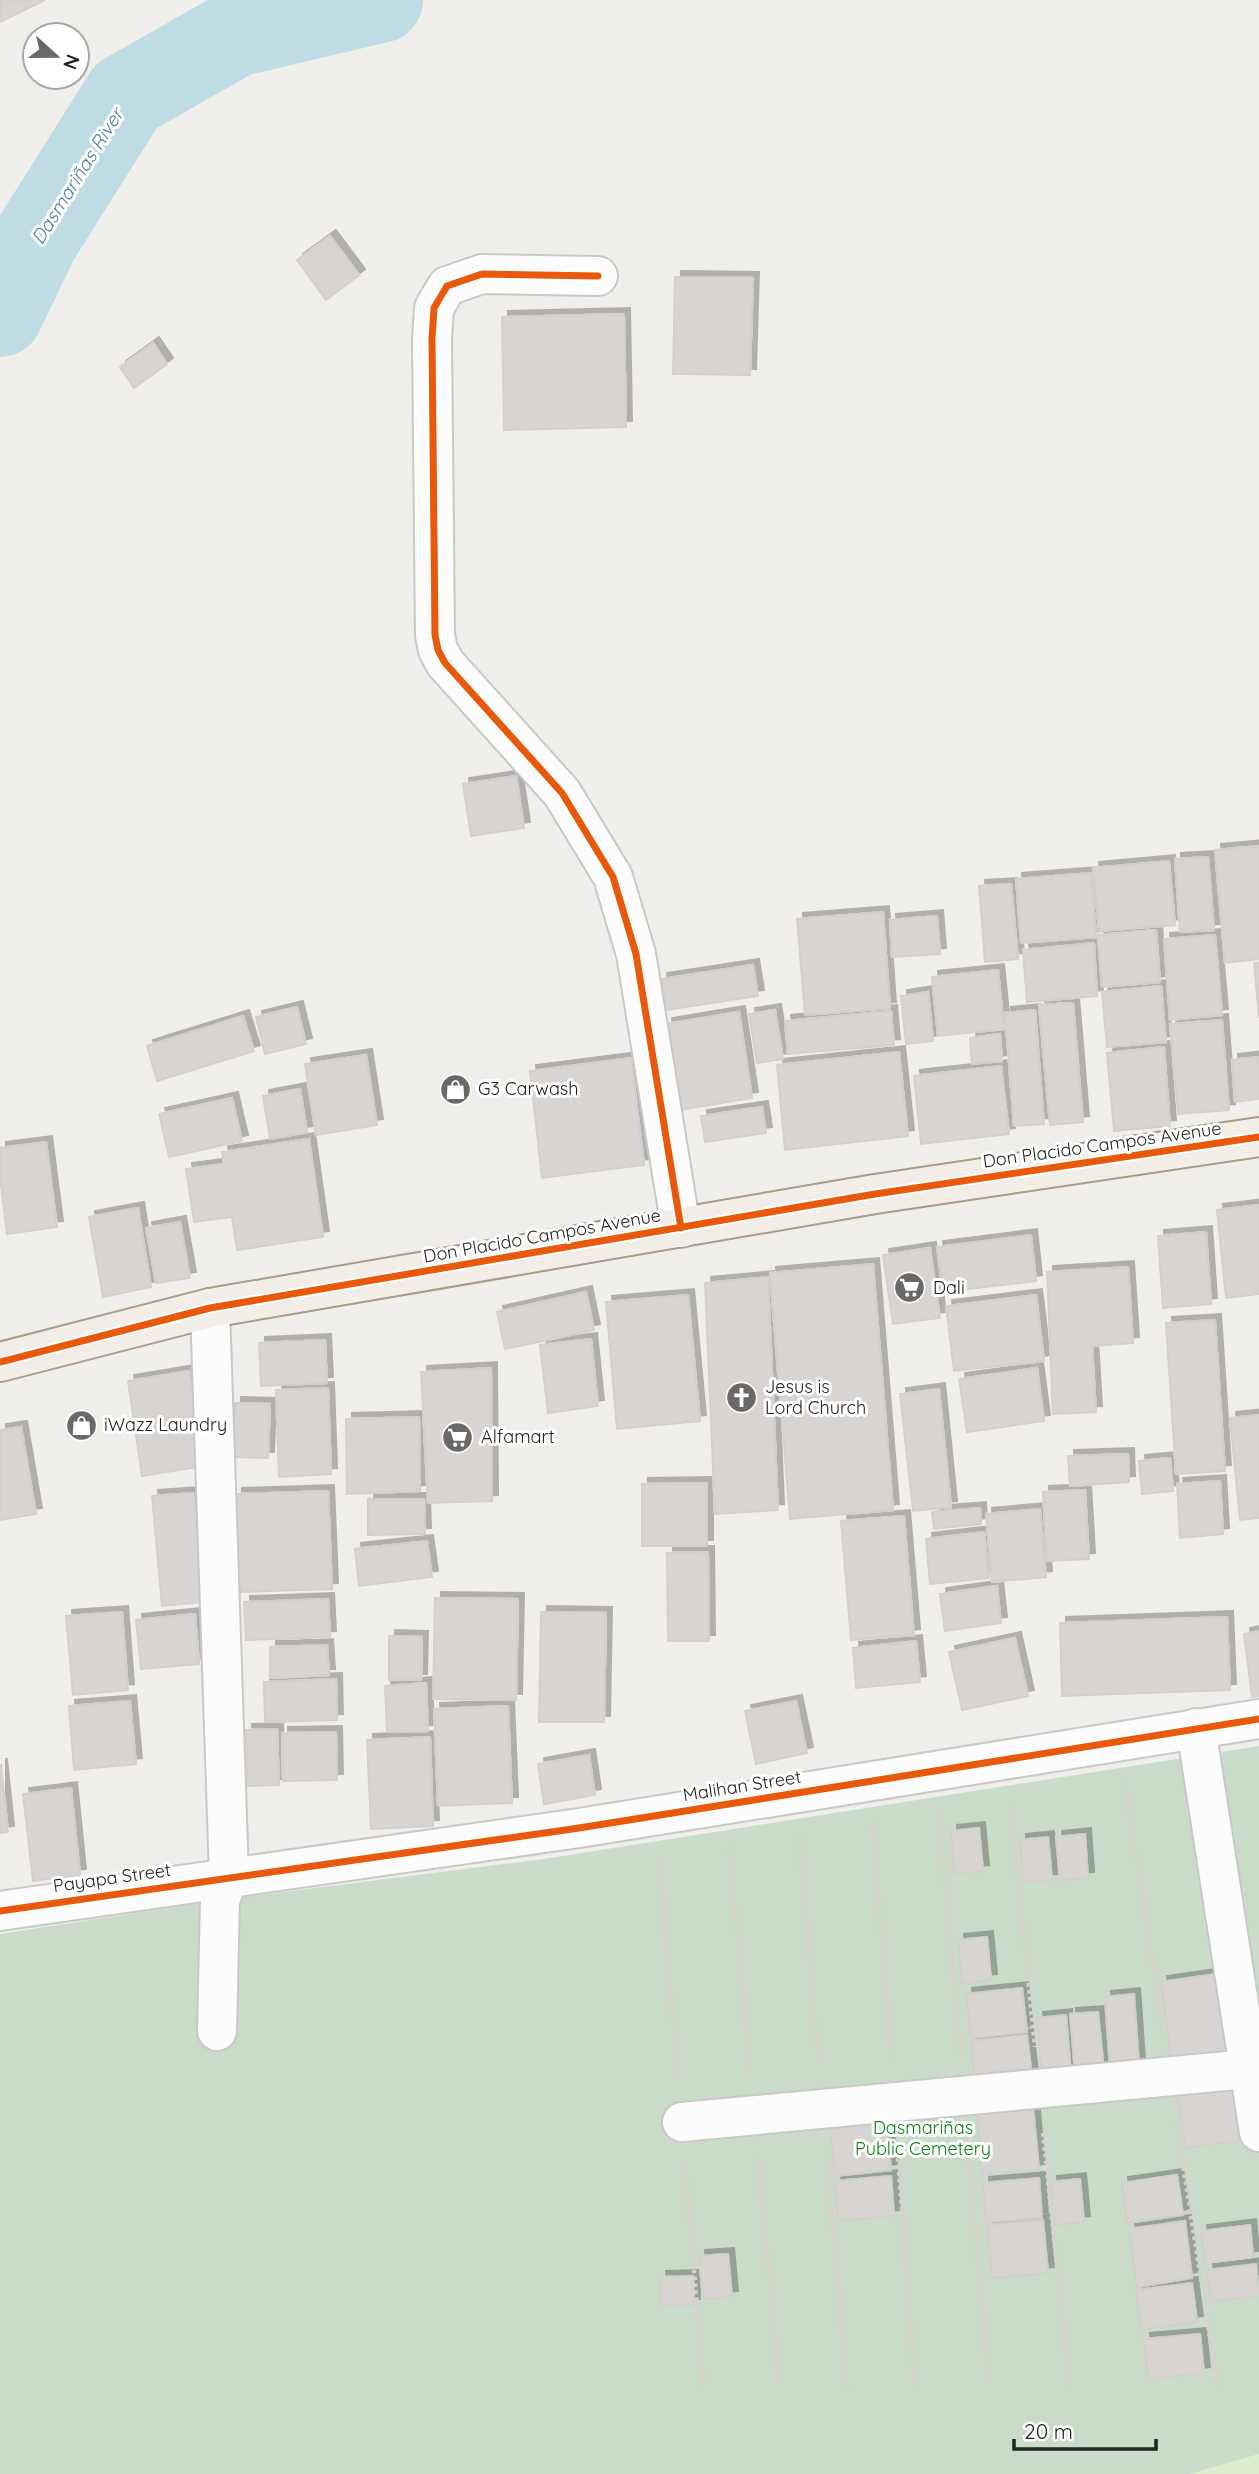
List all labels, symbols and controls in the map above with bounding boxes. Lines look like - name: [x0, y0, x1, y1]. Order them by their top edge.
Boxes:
- north arrow: [21, 21, 91, 91]
- text: N: [58, 51, 86, 73]
- water label: Dasmariñas River: [26, 101, 130, 248]
- shop icon: G3 Carwash: [438, 1072, 472, 1106]
- place label: G3 Carwash: [478, 1077, 579, 1100]
- street label: Don Placido Campos Avenue: [981, 1116, 1223, 1173]
- street label: Don Placido Campos Avenue: [421, 1203, 662, 1268]
- supermarket icon: Dali: [893, 1271, 927, 1305]
- place label: Dali: [933, 1276, 965, 1299]
- place label: Jesus is Lord Church: [765, 1375, 866, 1419]
- church icon: Jesus is Lord Church: [725, 1380, 759, 1414]
- shop icon: iWazz Laundry: [64, 1408, 98, 1442]
- place label: iWazz Laundry: [104, 1413, 227, 1436]
- supermarket icon: Alfamart: [441, 1420, 475, 1454]
- place label: Alfamart: [481, 1425, 555, 1448]
- street label: Malihan Street: [681, 1765, 803, 1806]
- street label: Payapa Street: [52, 1858, 172, 1897]
- park label: Dasmariñas Public Cemetery: [855, 2116, 991, 2160]
- scale bar: [1014, 2408, 1156, 2452]
- text: 20 m: [1024, 2418, 1073, 2444]

